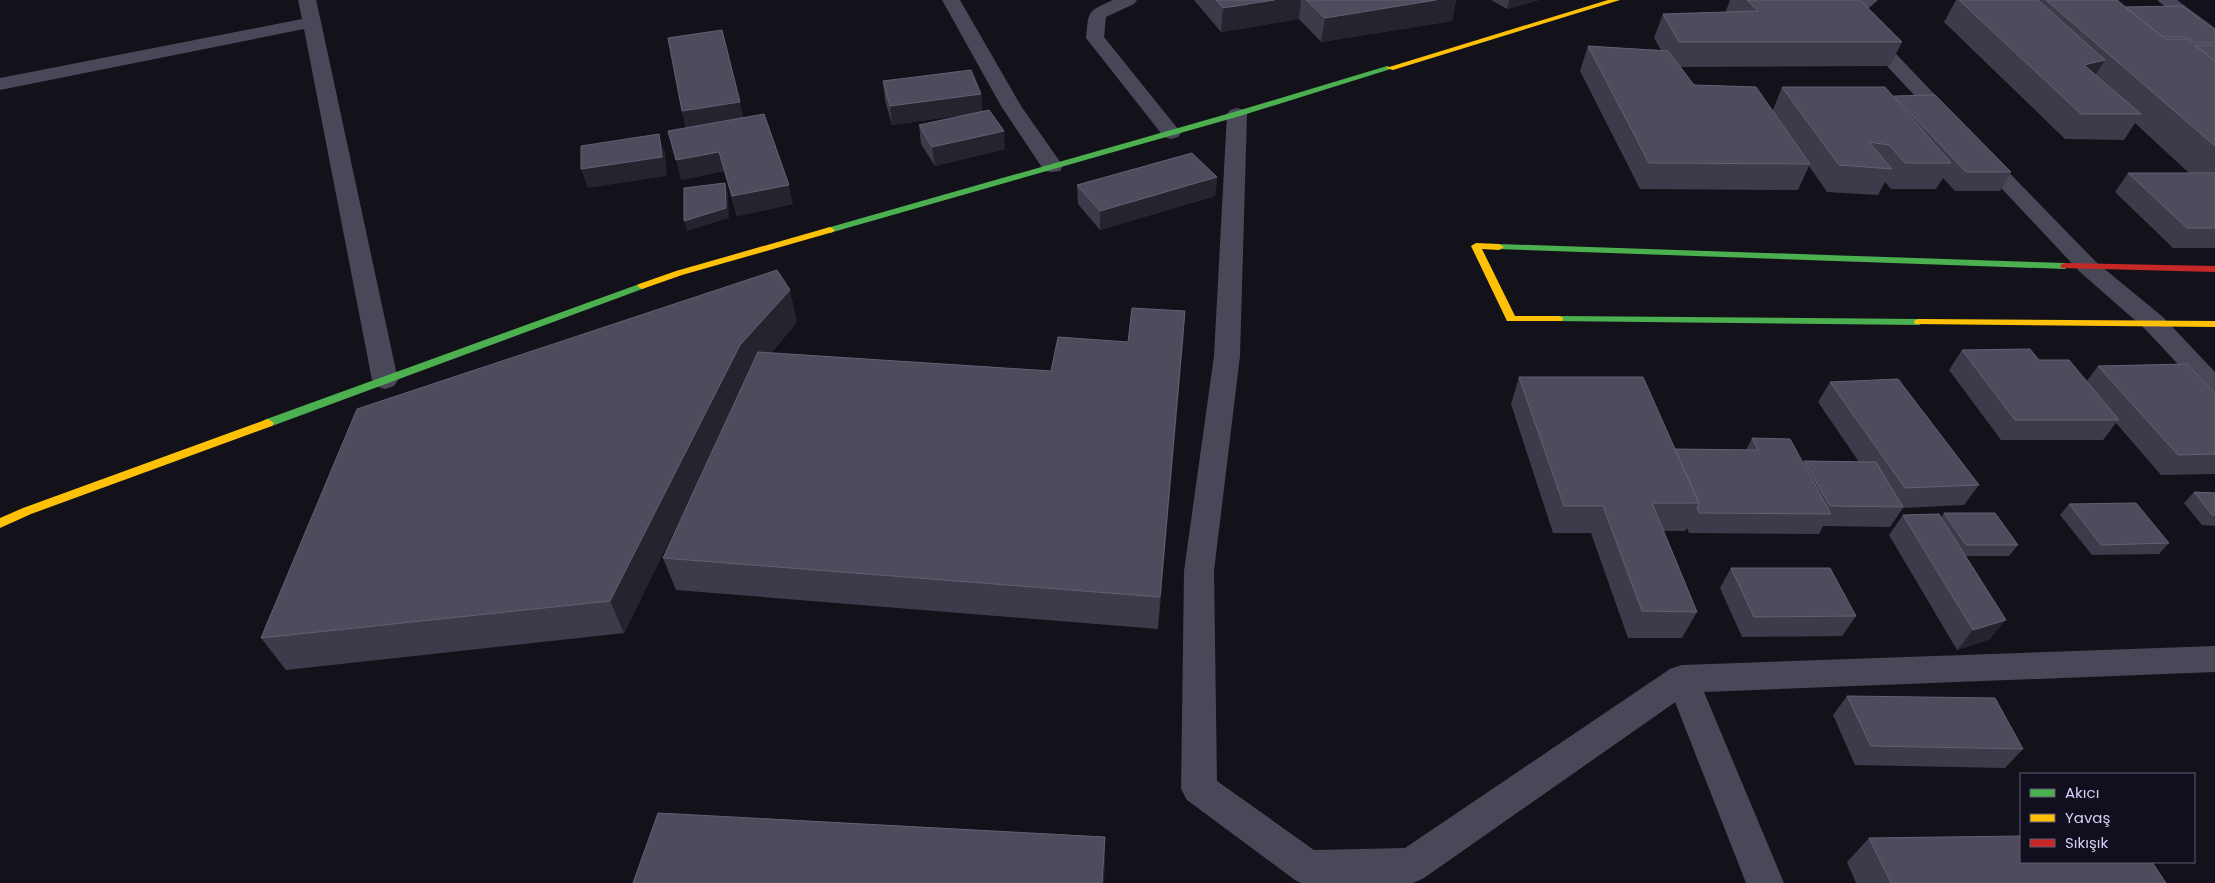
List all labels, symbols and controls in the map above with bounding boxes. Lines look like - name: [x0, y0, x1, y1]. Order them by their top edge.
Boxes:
- legend: [2020, 773, 2195, 863]
- text: Akıcı: [2065, 782, 2099, 803]
- text: Yavaş: [2065, 807, 2110, 828]
- text: Sıkışık: [2065, 832, 2108, 853]

